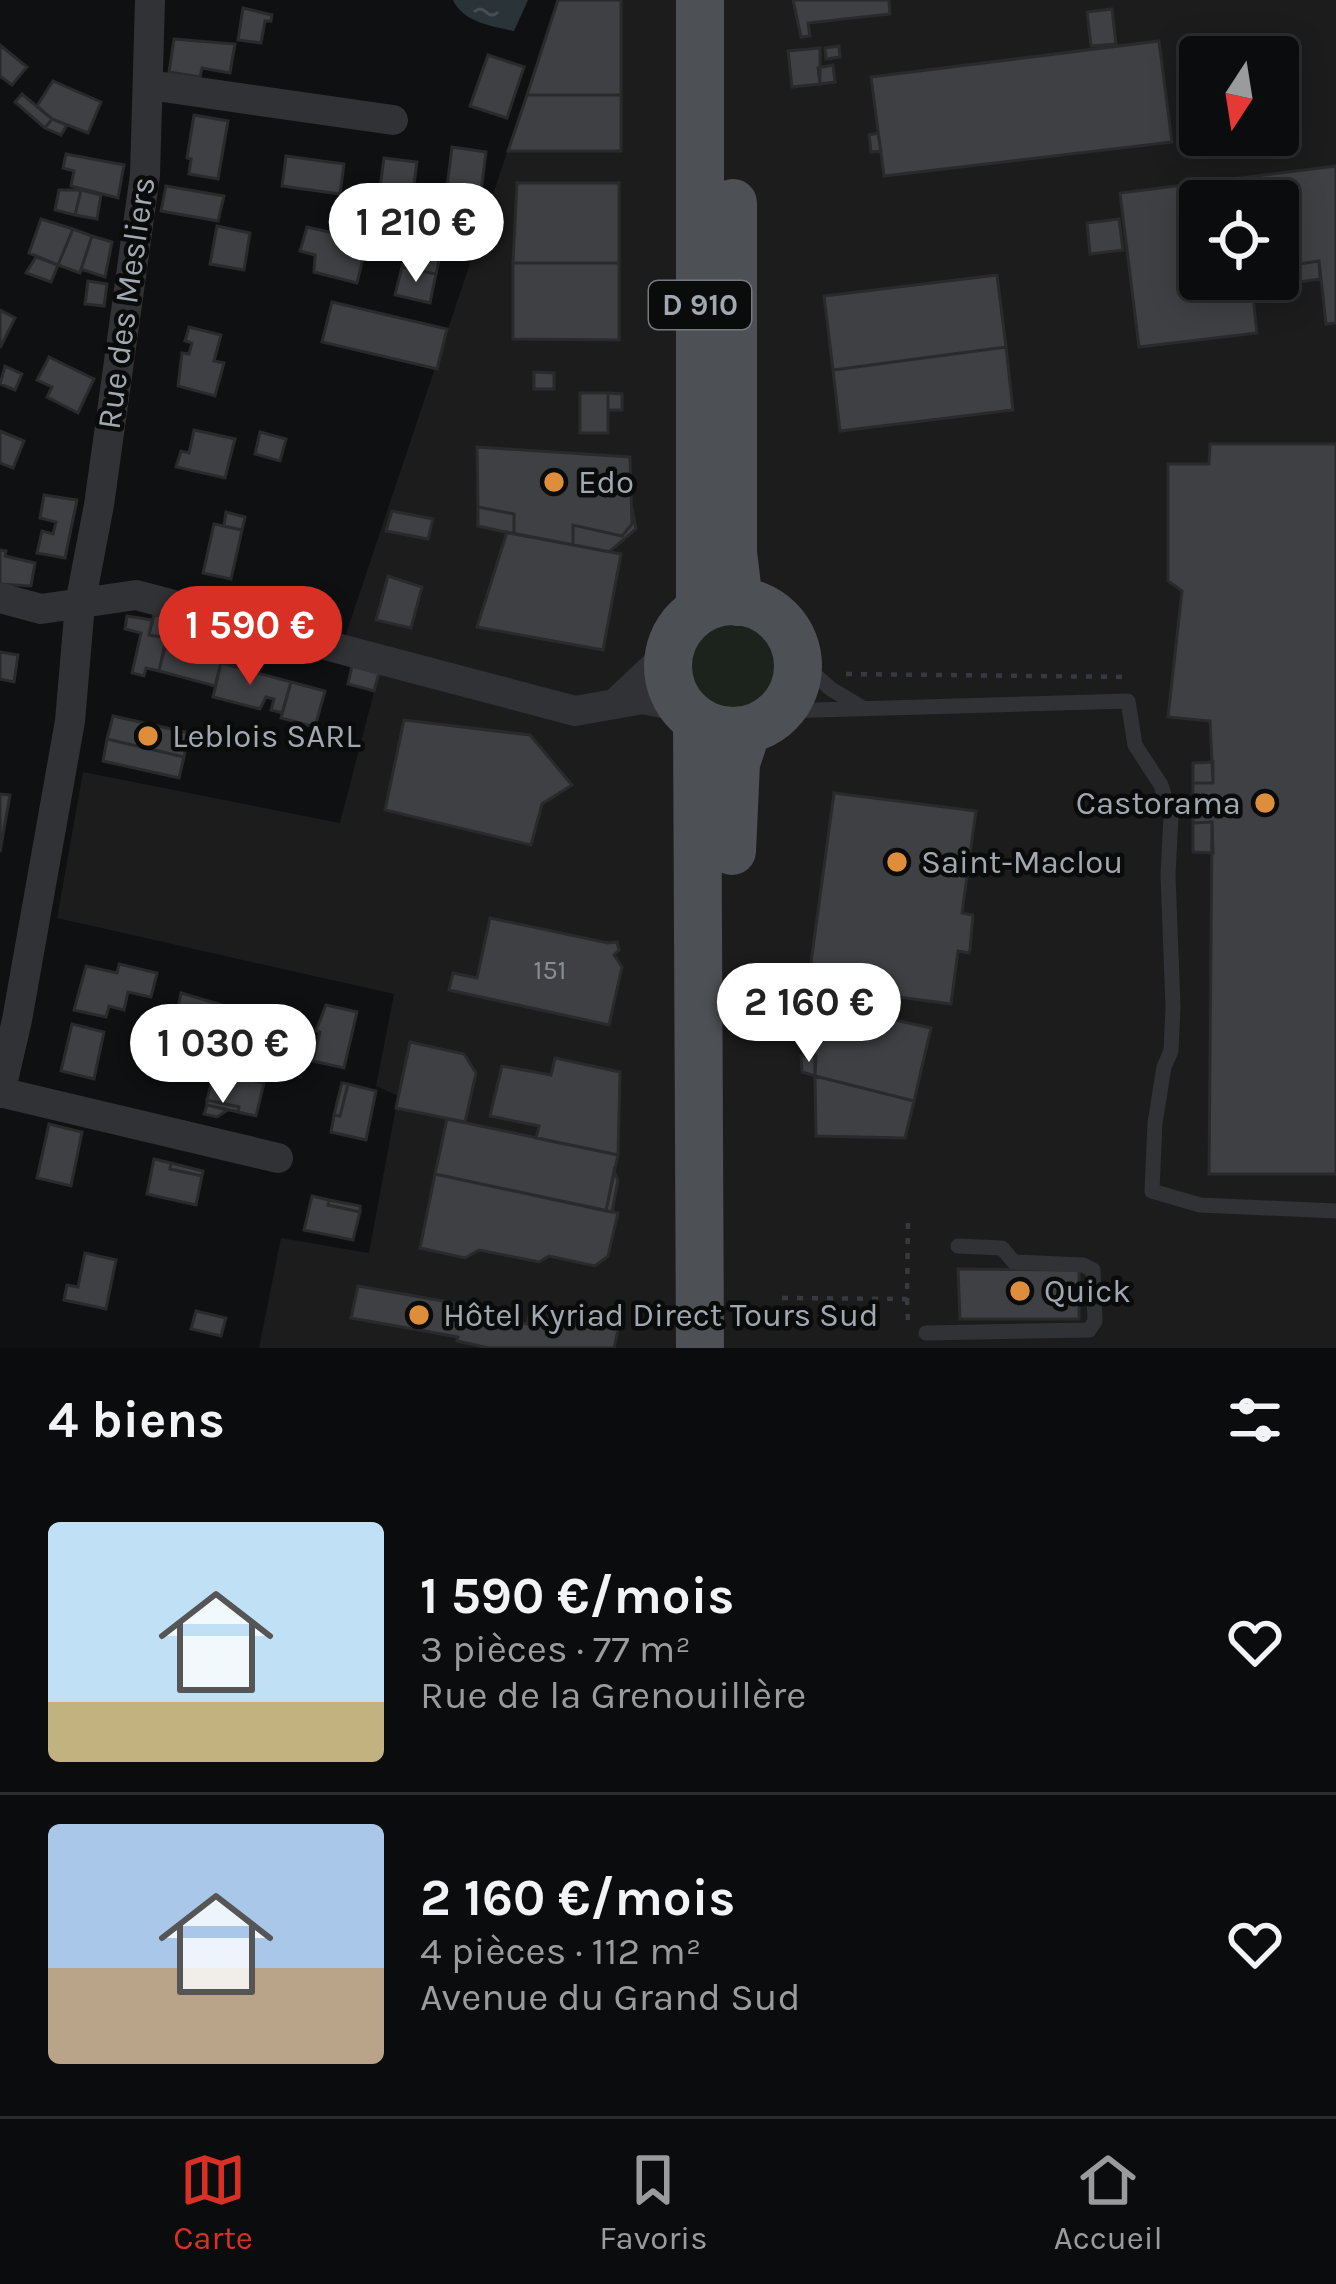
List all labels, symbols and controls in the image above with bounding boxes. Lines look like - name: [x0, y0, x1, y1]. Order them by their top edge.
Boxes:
- north arrow: [1179, 36, 1299, 156]
- map controls: [1179, 36, 1299, 300]
- street label: Rue des Mesliers: [89, 174, 163, 432]
- button: locate: [1179, 180, 1299, 300]
- pin: 1 210 €: [305, 183, 527, 285]
- text: 1 210 €: [356, 199, 476, 245]
- road number: D 910: [649, 281, 751, 329]
- place label: Edo: [578, 463, 634, 501]
- marker: Edo: [541, 469, 567, 495]
- pin: 1 590 €: [139, 586, 361, 688]
- text: 1 590 €: [185, 602, 315, 648]
- place label: Leblois SARL: [172, 717, 361, 755]
- marker: Leblois SARL: [135, 723, 161, 749]
- place label: Castorama: [1076, 784, 1241, 822]
- marker: Castorama: [1252, 790, 1278, 816]
- place label: Saint-Maclou: [921, 843, 1123, 881]
- marker: Saint-Maclou: [884, 849, 910, 875]
- house number: 151: [533, 954, 567, 986]
- pin: 2 160 €: [698, 963, 920, 1065]
- text: 2 160 €: [744, 979, 874, 1025]
- pin: 1 030 €: [112, 1004, 334, 1106]
- text: 1 030 €: [157, 1020, 289, 1066]
- place label: Quick: [1044, 1272, 1131, 1310]
- marker: Quick: [1007, 1278, 1033, 1304]
- place label: Hôtel Kyriad Direct Tours Sud: [443, 1296, 879, 1334]
- marker: Hôtel Kyriad Direct Tours Sud: [406, 1302, 432, 1328]
- icon: filters: [1222, 1387, 1288, 1453]
- text: 4 biens: [48, 1390, 225, 1450]
- text: 1 590 €/mois: [420, 1566, 734, 1626]
- icon: home: [144, 1570, 288, 1714]
- icon: heart: [1222, 1609, 1288, 1675]
- text: 3 pièces · 77 m²: [420, 1626, 691, 1672]
- text: Rue de la Grenouillère: [420, 1672, 806, 1718]
- text: 2 160 €/mois: [420, 1868, 735, 1928]
- icon: home: [144, 1872, 288, 2016]
- icon: heart: [1222, 1911, 1288, 1977]
- text: 4 pièces · 112 m²: [420, 1928, 701, 1974]
- text: Avenue du Grand Sud: [420, 1974, 800, 2020]
- tab: Carte: [173, 2147, 253, 2257]
- tab: Favoris: [599, 2147, 708, 2257]
- tab: Accueil: [1054, 2147, 1163, 2257]

